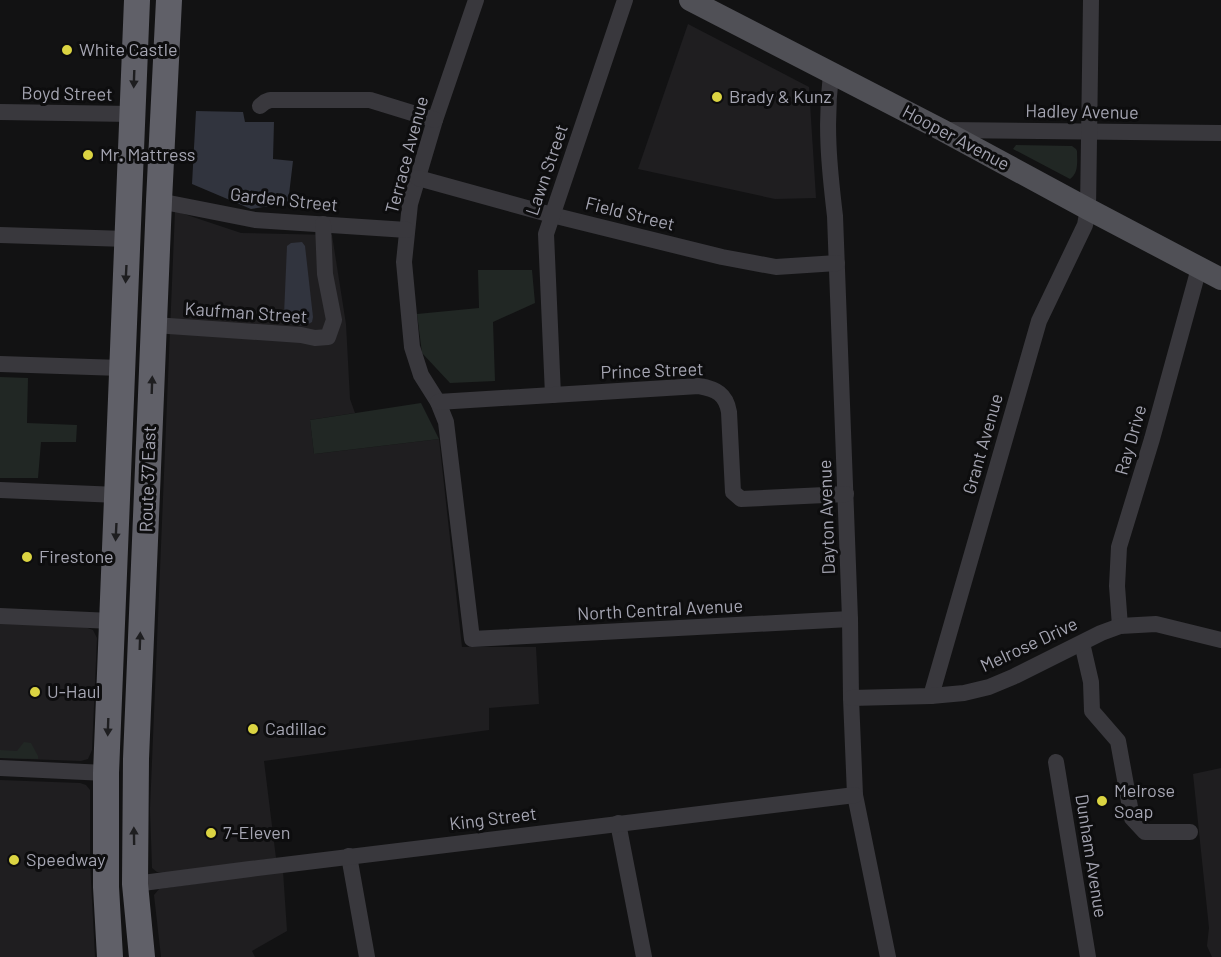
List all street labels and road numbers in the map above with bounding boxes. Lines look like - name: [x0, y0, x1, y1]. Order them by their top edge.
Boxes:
- street label: Boyd Street: [21, 81, 113, 105]
- street label: Terrace Avenue: [380, 94, 432, 216]
- street label: Hadley Avenue: [1025, 99, 1139, 123]
- street label: Hooper Avenue: [899, 100, 1014, 175]
- street label: Lawn Street: [520, 121, 572, 218]
- street label: Garden Street: [229, 182, 339, 216]
- street label: Field Street: [583, 191, 677, 235]
- street label: Kaufman Street: [184, 297, 308, 327]
- street label: Prince Street: [600, 357, 704, 383]
- street label: Grant Avenue: [957, 391, 1007, 497]
- street label: Ray Drive: [1110, 402, 1151, 477]
- street label: Route 37 East: [134, 425, 160, 533]
- street label: Dayton Avenue: [813, 459, 839, 575]
- street label: North Central Avenue: [576, 594, 743, 624]
- street label: Melrose Drive: [976, 612, 1081, 676]
- street label: Dunham Avenue: [1071, 792, 1113, 919]
- street label: King Street: [448, 802, 538, 834]

